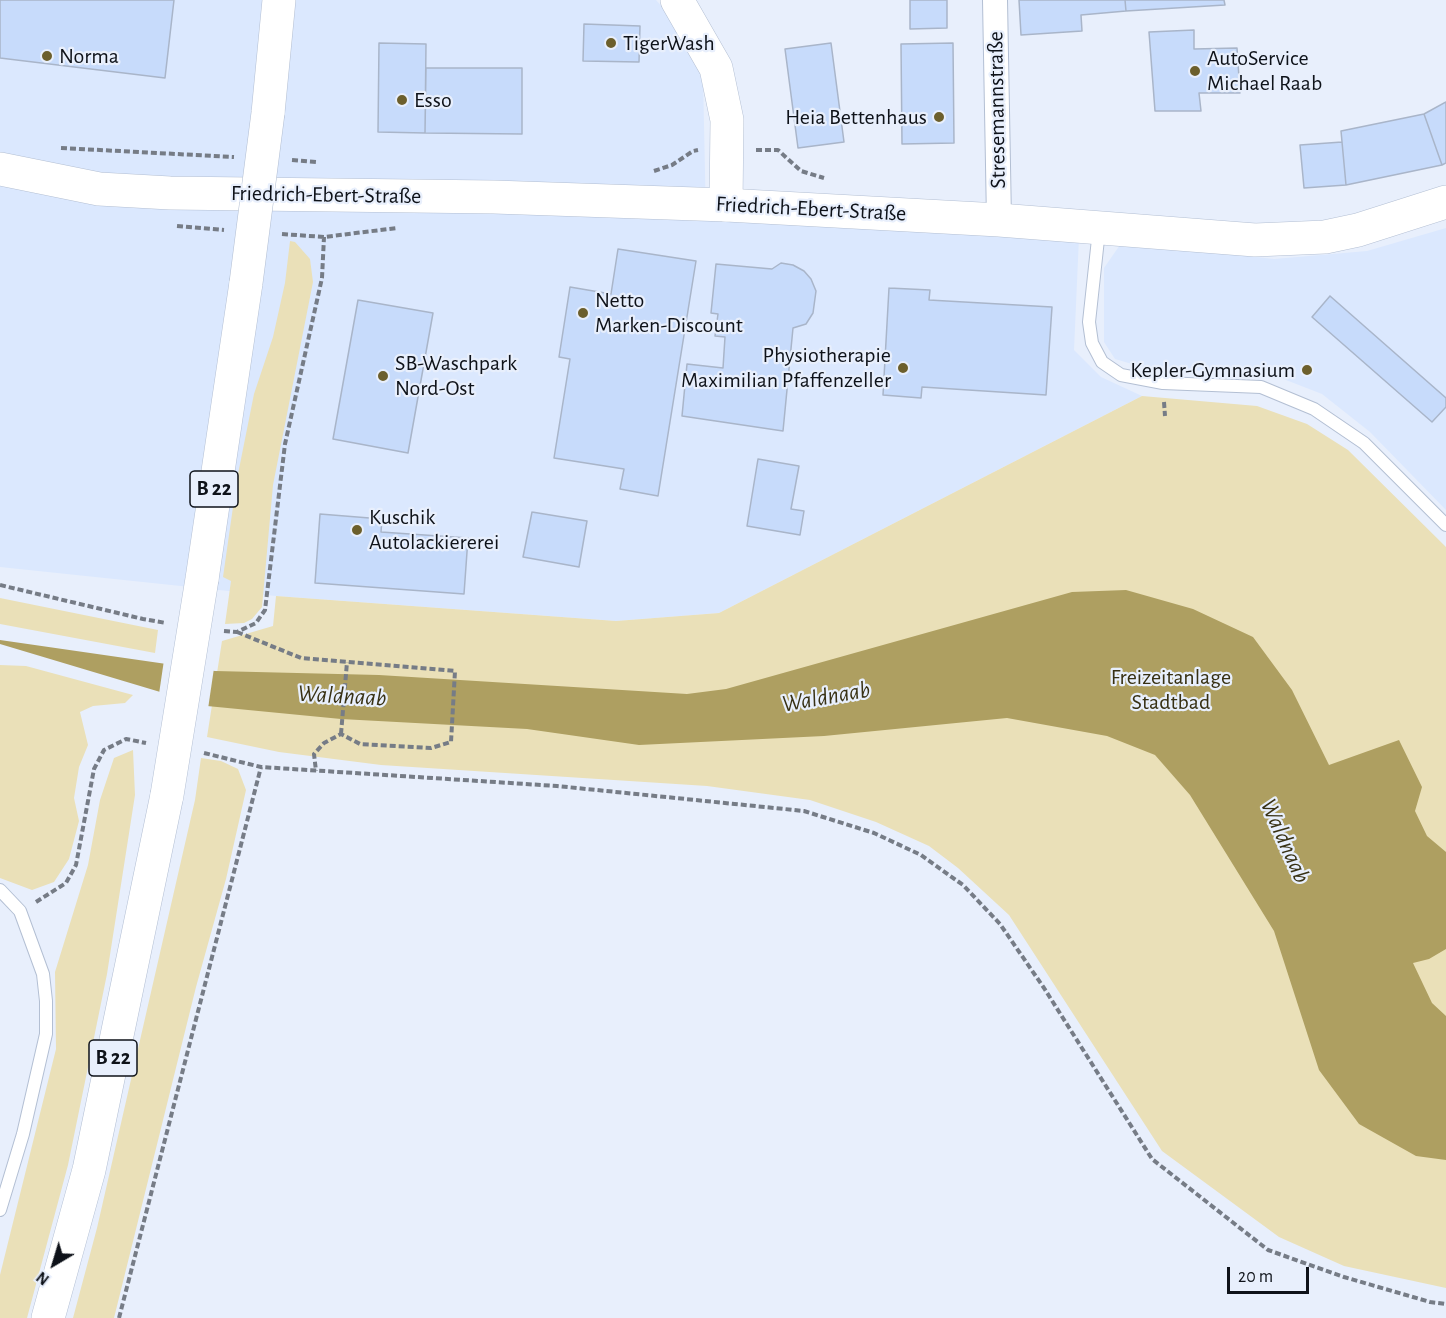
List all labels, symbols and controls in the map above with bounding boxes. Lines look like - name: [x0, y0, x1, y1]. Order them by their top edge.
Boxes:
- place label: TigerWash: [623, 30, 715, 56]
- street label: Stresemannstraße: [982, 31, 1012, 189]
- marker: TigerWash: [604, 36, 618, 50]
- place label: Norma: [59, 43, 119, 69]
- place label: AutoService Michael Raab: [1207, 45, 1322, 96]
- marker: Norma: [40, 49, 54, 63]
- marker: AutoService Michael Raab: [1188, 64, 1202, 78]
- place label: Esso: [414, 87, 452, 113]
- marker: Esso: [395, 93, 409, 107]
- place label: Heia Bettenhaus: [785, 104, 927, 130]
- marker: Heia Bettenhaus: [932, 110, 946, 124]
- street label: Friedrich-Ebert-Straße: [231, 180, 421, 210]
- street label: Friedrich-Ebert-Straße: [715, 191, 907, 227]
- place label: Netto Marken-Discount: [595, 287, 743, 338]
- marker: Netto Marken-Discount: [576, 306, 590, 320]
- place label: Physiotherapie Maximilian Pfaffenzeller: [681, 342, 891, 394]
- place label: SB-Waschpark Nord-Ost: [395, 350, 517, 402]
- place label: Kepler-Gymnasium: [1130, 357, 1295, 383]
- marker: Physiotherapie Maximilian Pfaffenzeller: [896, 361, 910, 375]
- marker: Kepler-Gymnasium: [1300, 363, 1314, 377]
- marker: SB-Waschpark Nord-Ost: [376, 369, 390, 383]
- road number: B 22: [190, 471, 238, 507]
- place label: Kuschik Autolackiererei: [369, 504, 499, 556]
- marker: Kuschik Autolackiererei: [350, 523, 364, 537]
- park label: Freizeitanlage Stadtbad: [1111, 664, 1231, 716]
- water label: Waldnaab: [780, 675, 872, 719]
- water label: Waldnaab: [297, 679, 387, 713]
- water label: Waldnaab: [1254, 794, 1316, 888]
- road number: B 22: [89, 1040, 137, 1076]
- north arrow: [24, 1234, 84, 1294]
- scale bar: [1230, 1255, 1312, 1293]
- text: N: [34, 1268, 52, 1288]
- text: 20 m: [1238, 1268, 1273, 1286]

